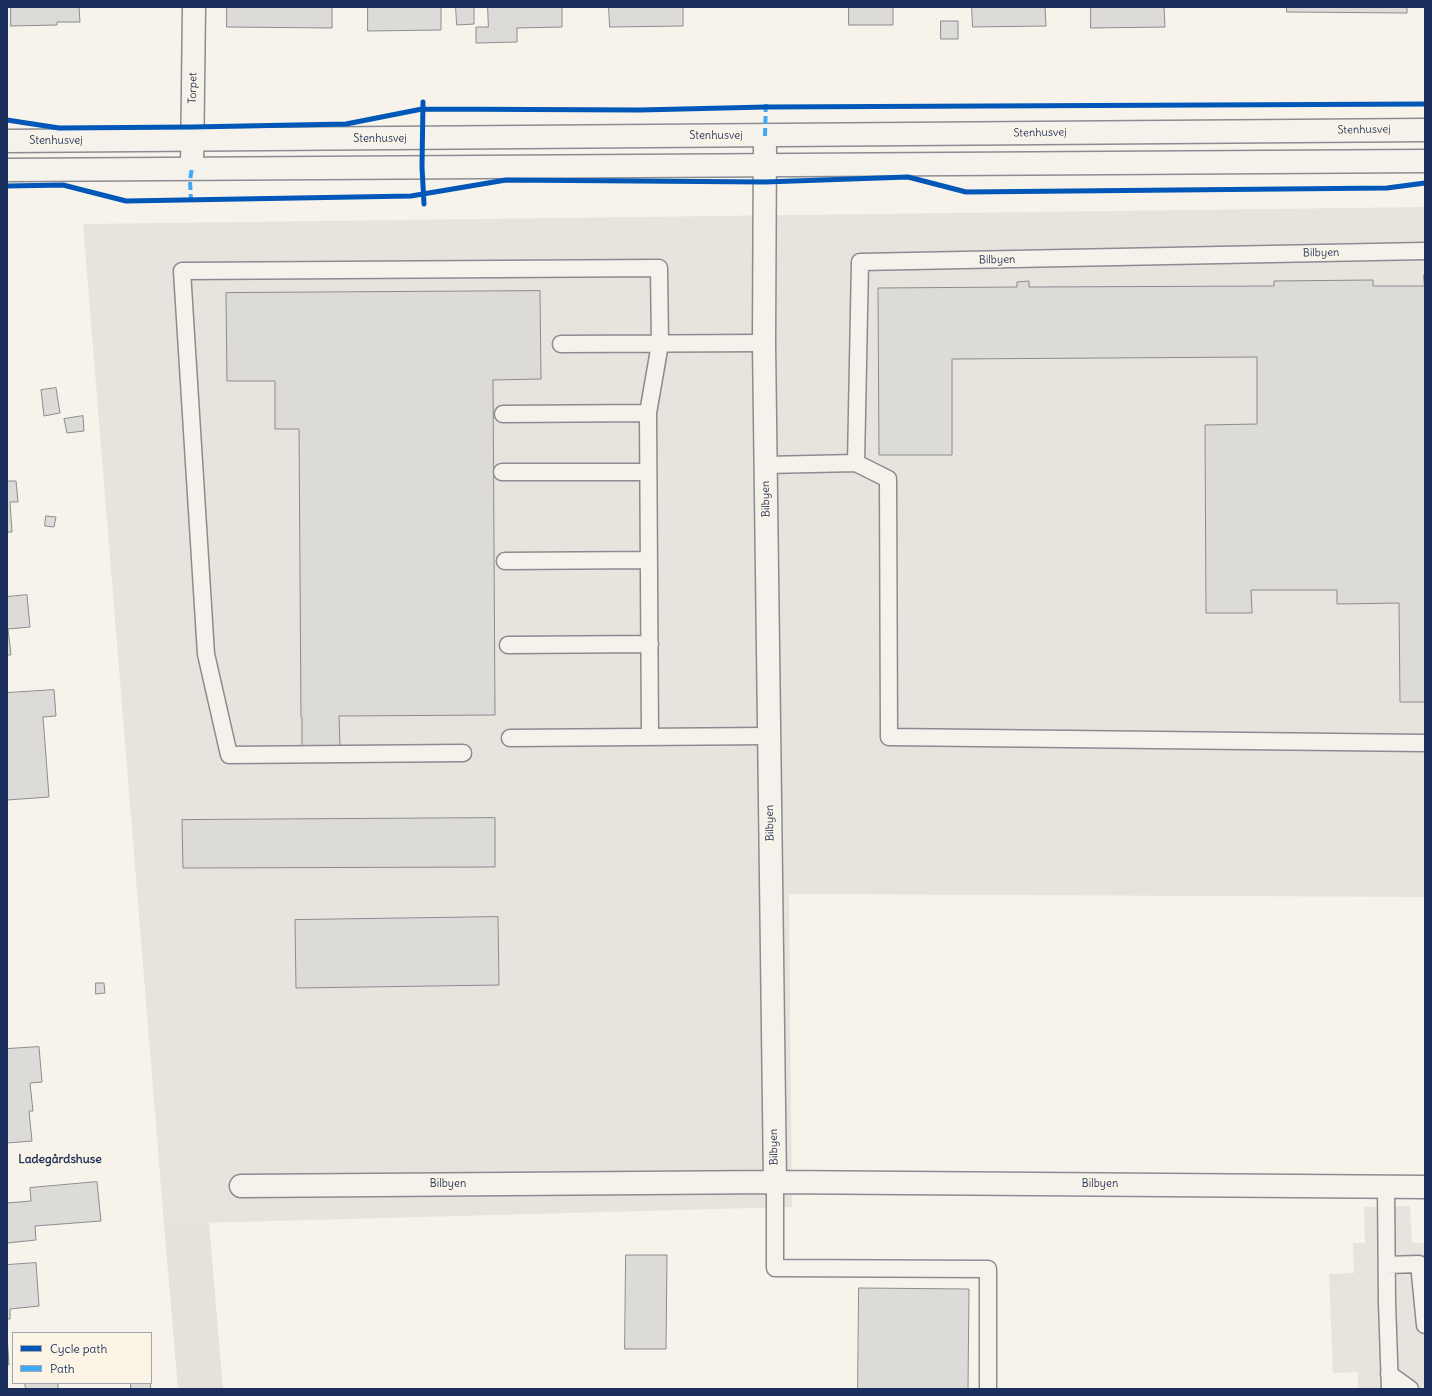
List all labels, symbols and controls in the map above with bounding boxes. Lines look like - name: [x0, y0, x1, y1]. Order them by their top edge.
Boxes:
- street label: Torpet: [186, 72, 200, 104]
- street label: Stenhusvej: [1337, 123, 1391, 137]
- street label: Stenhusvej: [1013, 126, 1067, 140]
- street label: Stenhusvej: [689, 129, 743, 143]
- street label: Stenhusvej: [353, 132, 407, 146]
- street label: Stenhusvej: [29, 134, 83, 148]
- street label: Bilbyen: [1303, 246, 1339, 260]
- street label: Bilbyen: [979, 253, 1015, 267]
- street label: Bilbyen: [759, 481, 773, 517]
- street label: Bilbyen: [763, 805, 777, 841]
- street label: Bilbyen: [767, 1129, 781, 1165]
- district label: Ladegårdshuse: [18, 1153, 102, 1167]
- street label: Bilbyen: [430, 1177, 466, 1191]
- street label: Bilbyen: [1082, 1177, 1118, 1191]
- legend: [12, 1332, 152, 1384]
- text: Cycle path: [50, 1341, 107, 1356]
- text: Path: [50, 1361, 75, 1376]

